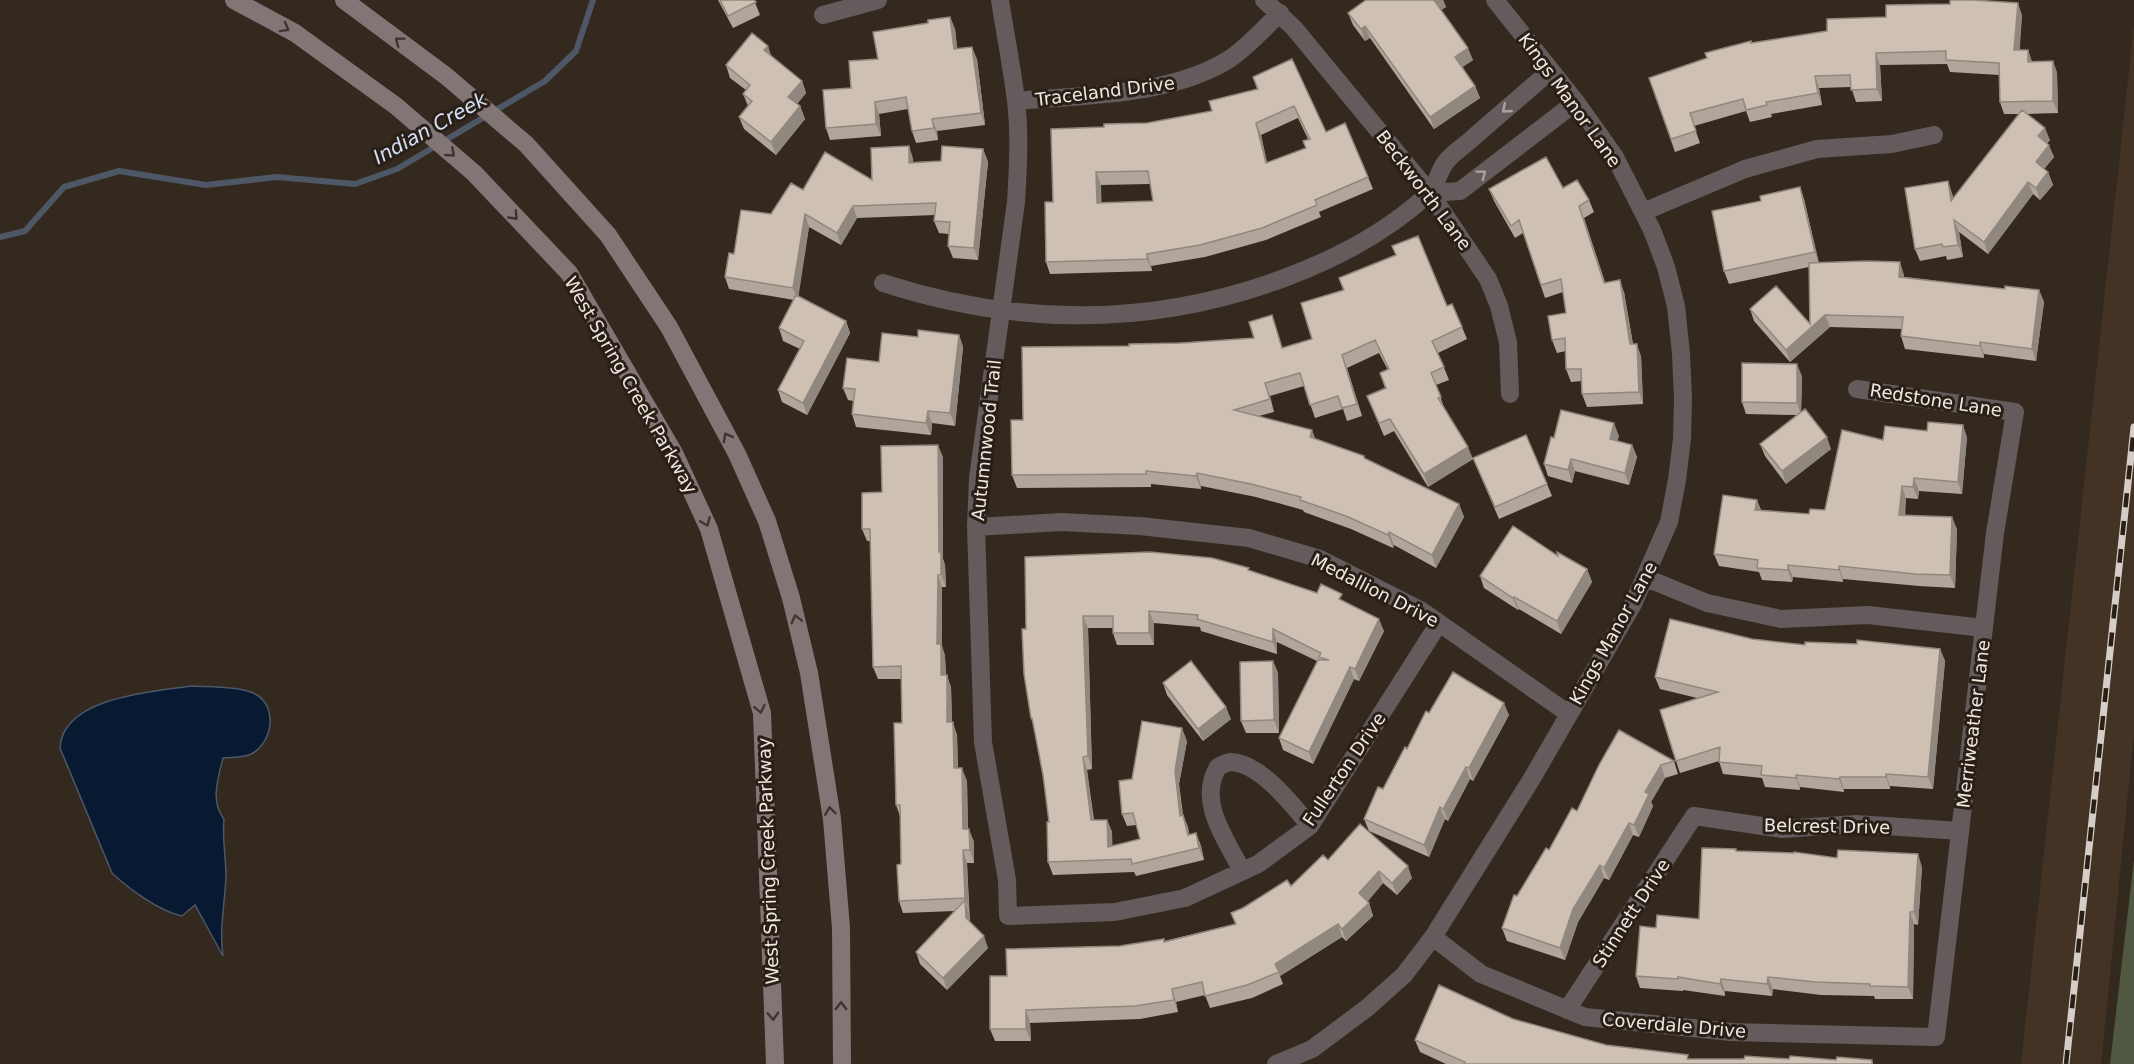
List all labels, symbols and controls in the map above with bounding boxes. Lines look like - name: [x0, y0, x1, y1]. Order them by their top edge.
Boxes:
- one-way arrow: [279, 21, 290, 32]
- street label: Kings Manor Lane: [1514, 29, 1626, 171]
- one-way arrow: [395, 38, 406, 49]
- street label: Traceland Drive: [1033, 72, 1176, 110]
- water label: Indian Creek: [369, 86, 492, 169]
- one-way arrow: [1502, 102, 1513, 113]
- street label: Beckworth Lane: [1372, 126, 1476, 254]
- one-way arrow: [444, 146, 455, 157]
- one-way arrow: [1476, 170, 1487, 181]
- one-way arrow: [507, 208, 518, 219]
- street label: West Spring Creek Parkway: [560, 273, 702, 497]
- street label: Autumnwood Trail: [967, 358, 1005, 522]
- street label: Redstone Lane: [1868, 379, 2004, 421]
- one-way arrow: [723, 433, 735, 443]
- one-way arrow: [699, 515, 711, 526]
- street label: Medallion Drive: [1308, 549, 1442, 631]
- street label: Kings Manor Lane: [1565, 558, 1661, 708]
- one-way arrow: [790, 614, 803, 624]
- street label: Merriweather Lane: [1952, 639, 1994, 809]
- one-way arrow: [753, 704, 766, 714]
- street label: Fullerton Drive: [1298, 708, 1390, 830]
- street label: West Spring Creek Parkway: [753, 737, 783, 985]
- one-way arrow: [825, 806, 837, 816]
- street label: Belcrest Drive: [1764, 814, 1890, 838]
- street label: Stinnett Drive: [1588, 855, 1674, 971]
- one-way arrow: [835, 1001, 847, 1010]
- street label: Coverdale Drive: [1601, 1008, 1747, 1042]
- one-way arrow: [767, 1011, 779, 1020]

